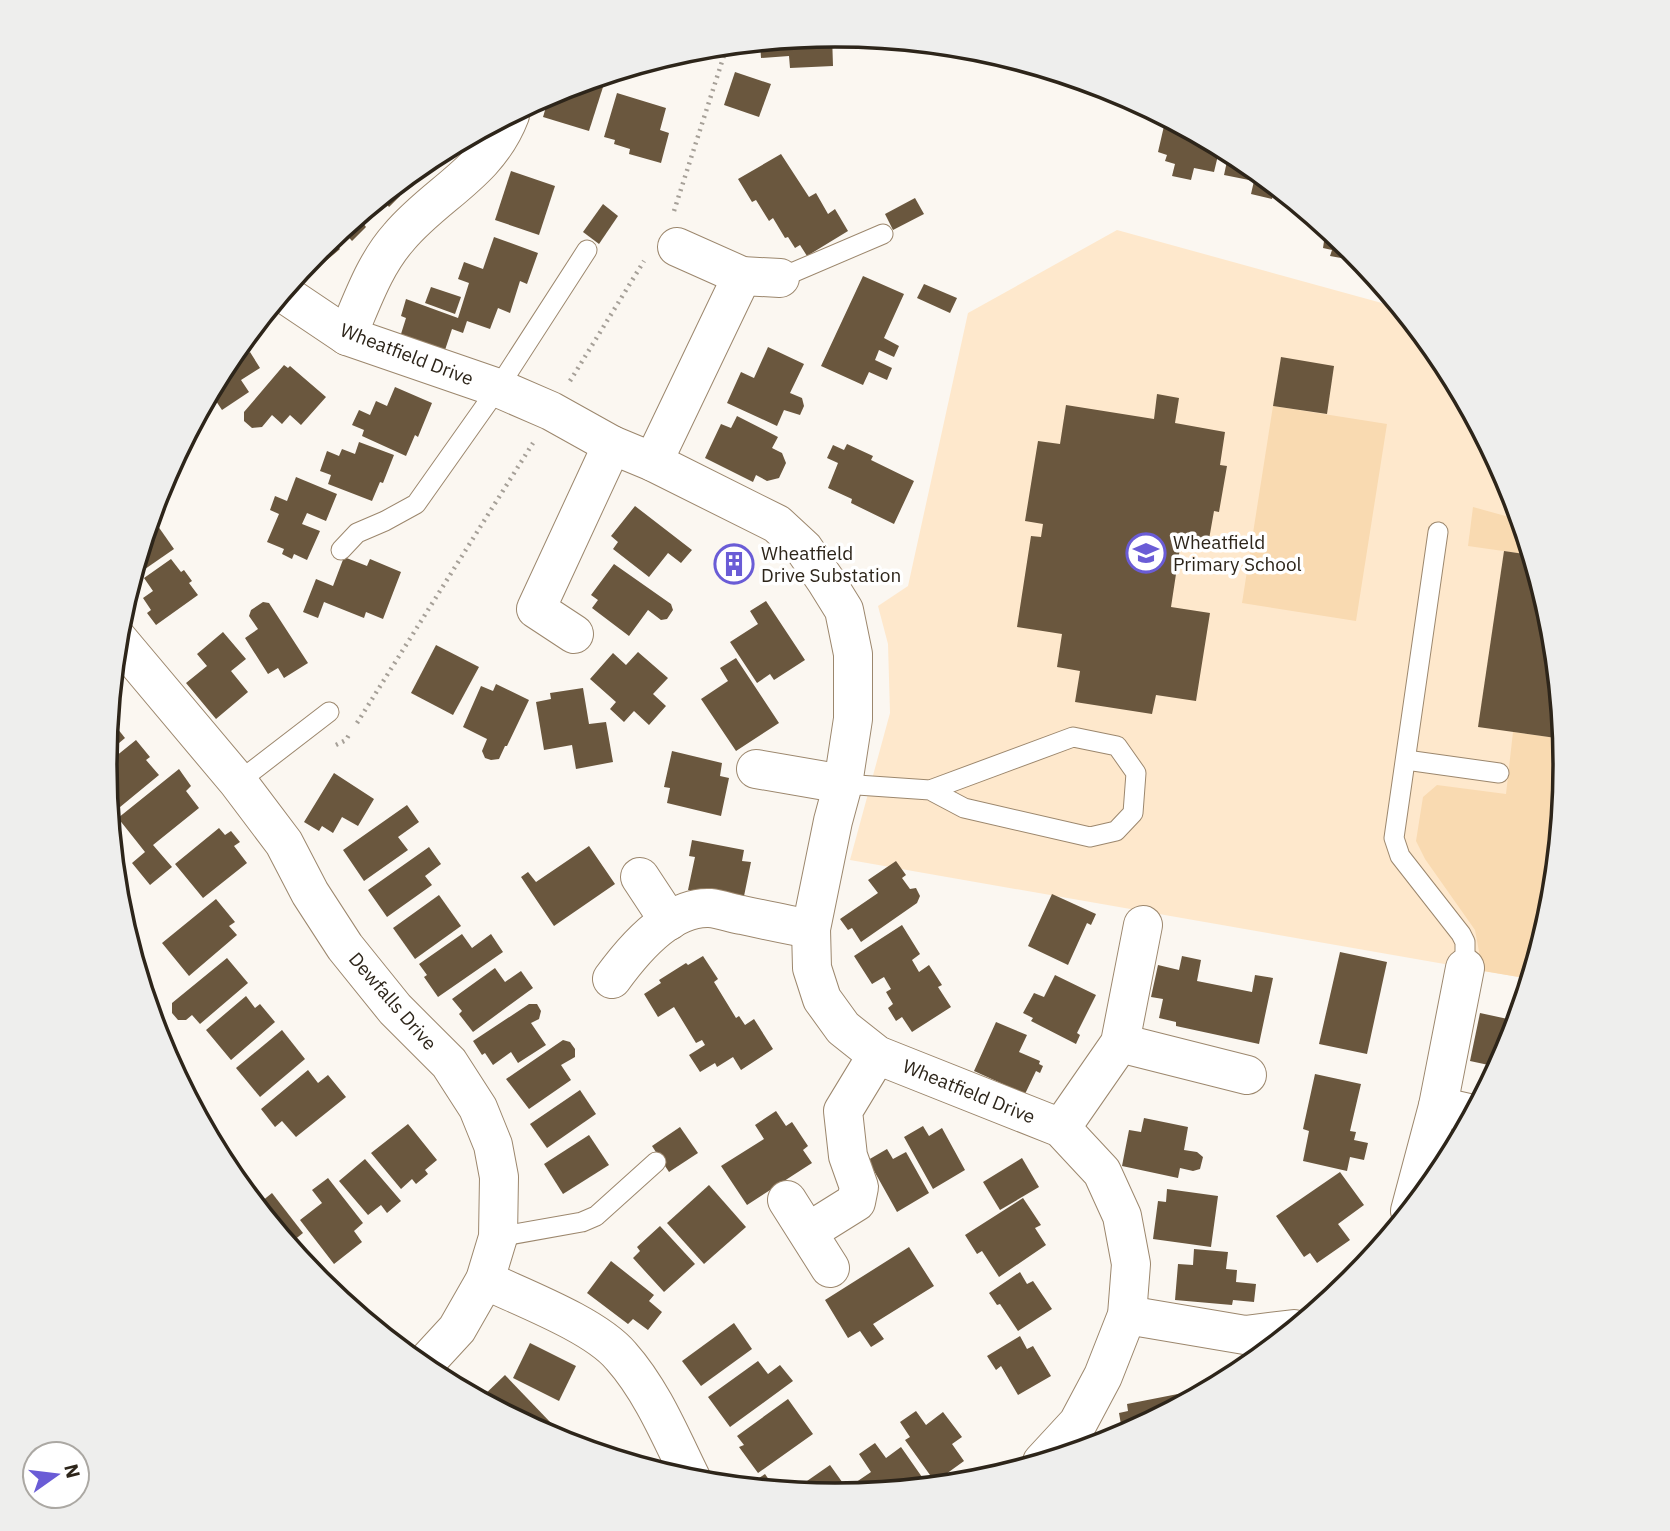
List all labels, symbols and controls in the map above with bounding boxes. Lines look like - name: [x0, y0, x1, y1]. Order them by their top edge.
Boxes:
- street label: Wheatfield Drive: [337, 318, 477, 390]
- place label: Wheatfield Primary School: [1173, 530, 1302, 576]
- school or university icon: Wheatfield Primary School: [1125, 532, 1167, 574]
- place label: Wheatfield Drive Substation: [761, 541, 901, 587]
- building icon: Wheatfield Drive Substation: [713, 543, 755, 585]
- street label: Dewfalls Drive: [344, 947, 442, 1055]
- street label: Wheatfield Drive: [899, 1054, 1039, 1128]
- north arrow: [21, 1440, 91, 1510]
- text: N: [59, 1461, 86, 1480]

